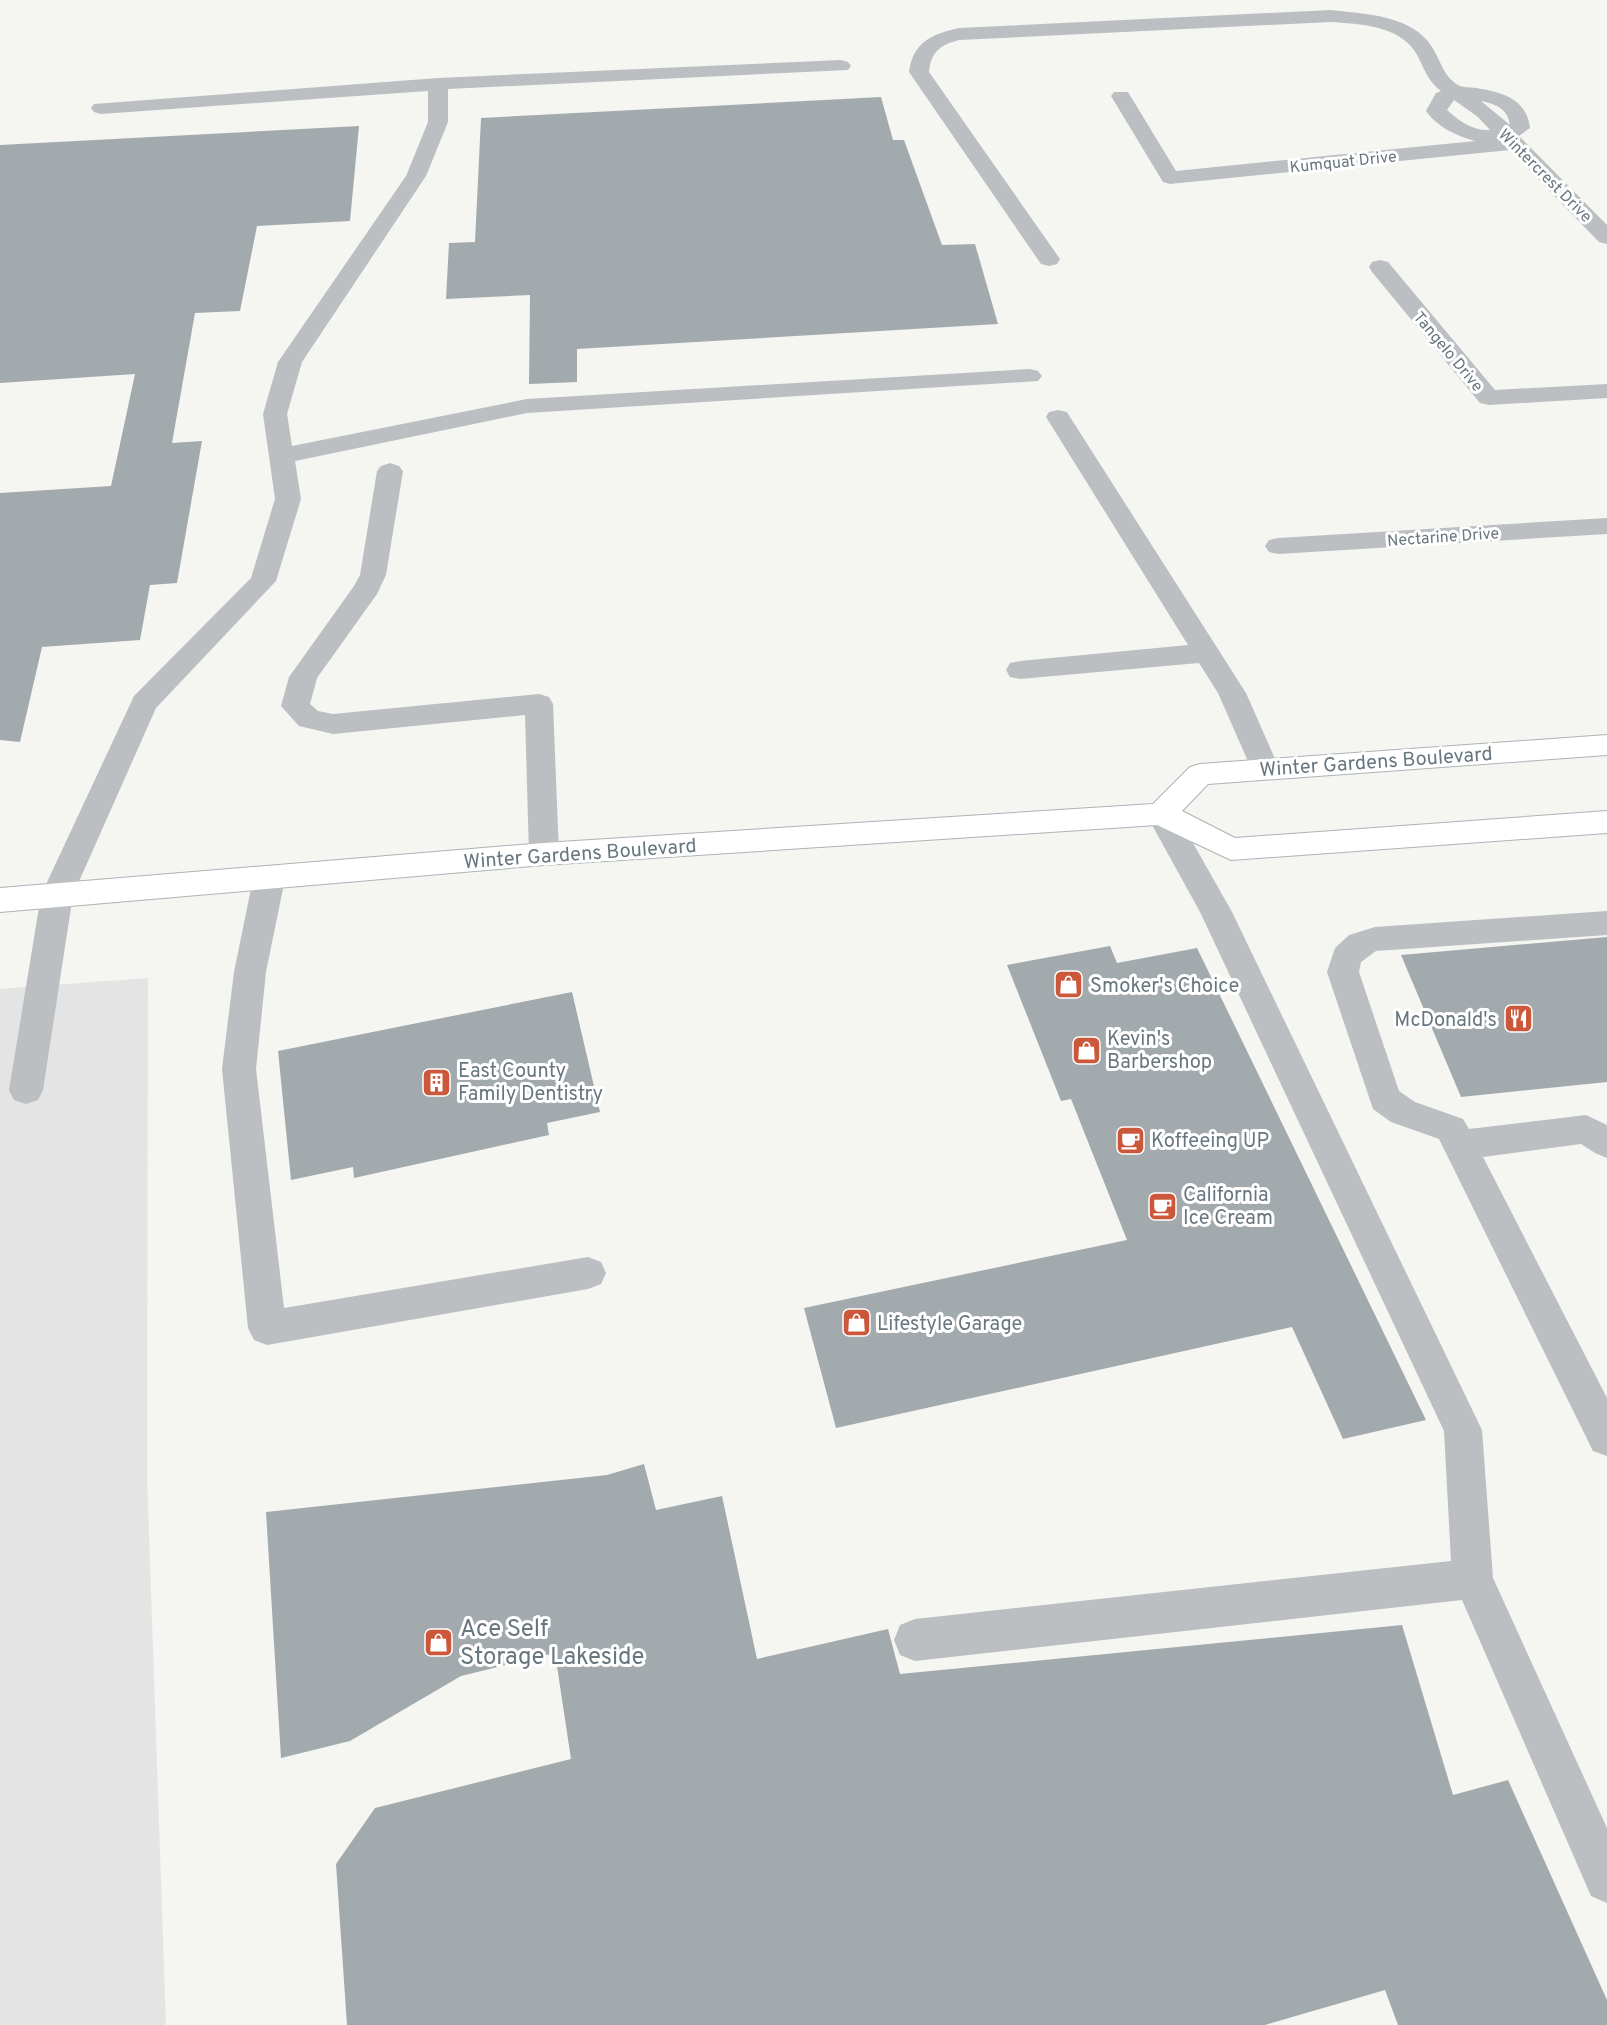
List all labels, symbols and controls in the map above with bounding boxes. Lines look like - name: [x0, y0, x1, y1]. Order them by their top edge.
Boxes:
- street label: Wintercrest Drive: [1494, 125, 1596, 227]
- street label: Kumquat Drive: [1289, 147, 1398, 179]
- street label: Tangelo Drive: [1408, 308, 1487, 396]
- street label: Nectarine Drive: [1386, 524, 1500, 552]
- street label: Winter Gardens Boulevard: [1259, 742, 1493, 784]
- street label: Winter Gardens Boulevard: [463, 834, 697, 876]
- shop icon: Smoker's Choice: [1053, 969, 1085, 1001]
- place label: Smoker's Choice: [1090, 974, 1239, 1000]
- restaurant icon: McDonald's: [1502, 1003, 1534, 1035]
- place label: McDonald's: [1394, 1008, 1497, 1034]
- place label: Kevin's Barbershop: [1107, 1027, 1212, 1076]
- shop icon: Kevin's Barbershop: [1070, 1034, 1102, 1066]
- place label: East County Family Dentistry: [458, 1059, 603, 1108]
- building icon: East County Family Dentistry: [421, 1066, 453, 1098]
- cafe icon: Koffeeing UP: [1114, 1124, 1146, 1156]
- place label: Koffeeing UP: [1151, 1129, 1269, 1155]
- place label: California Ice Cream: [1183, 1183, 1273, 1232]
- cafe icon: California Ice Cream: [1146, 1190, 1178, 1222]
- shop icon: Lifestyle Garage: [840, 1307, 872, 1339]
- place label: Lifestyle Garage: [877, 1312, 1022, 1338]
- place label: Ace Self Storage Lakeside: [460, 1615, 645, 1673]
- shop icon: Ace Self Storage Lakeside: [423, 1626, 455, 1658]

